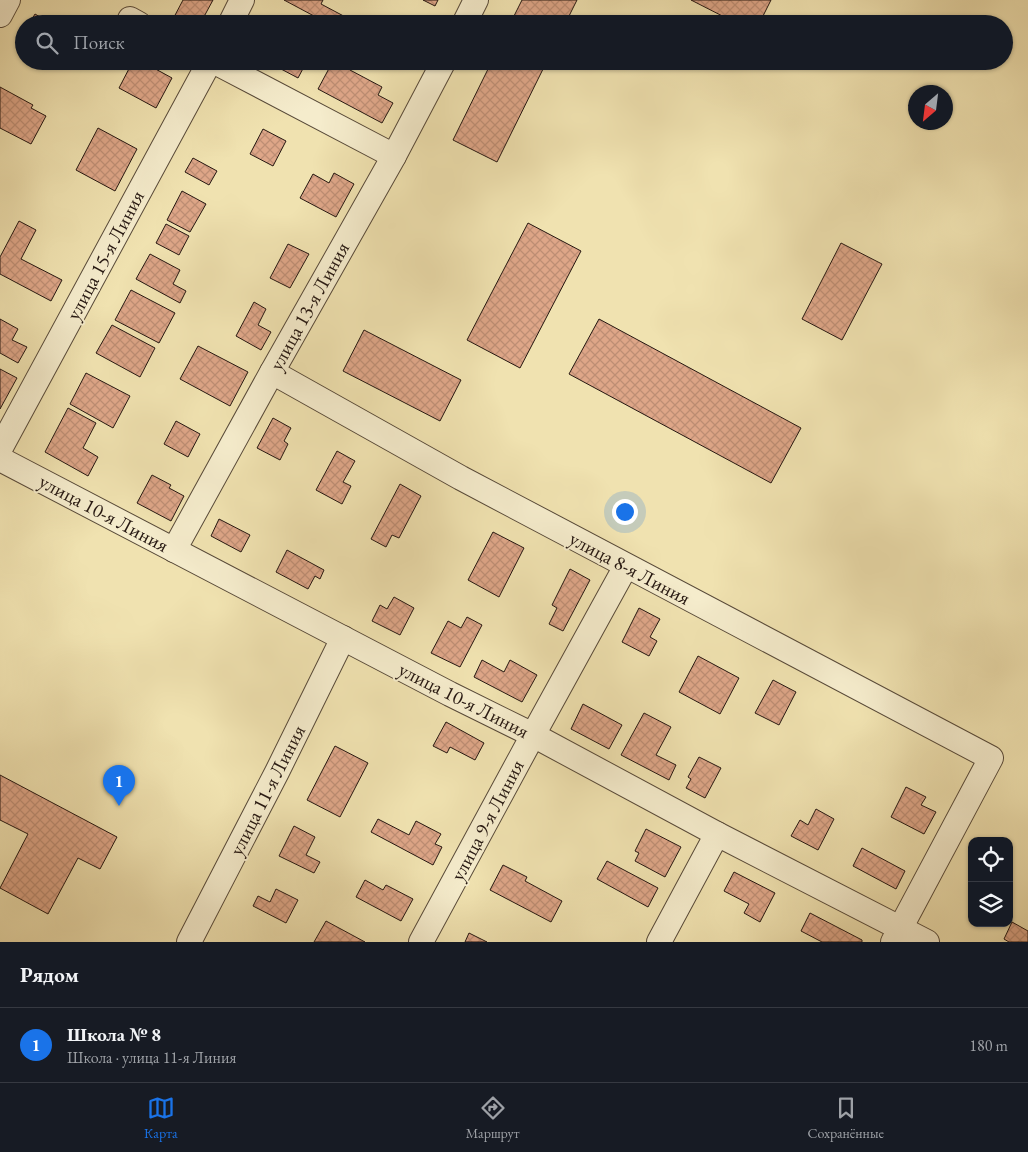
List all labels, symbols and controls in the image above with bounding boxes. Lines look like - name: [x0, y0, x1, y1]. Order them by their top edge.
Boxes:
- search box: [15, 15, 1013, 70]
- icon: search: [33, 29, 61, 57]
- text: Поиск: [73, 30, 125, 55]
- north arrow: [908, 85, 953, 130]
- street label: улица 15-я Линия: [60, 186, 150, 324]
- street label: улица 13-я Линия: [263, 237, 355, 375]
- street label: улица 10-я Линия: [35, 468, 173, 558]
- your location: [612, 499, 638, 525]
- street label: улица 8-я Линия: [565, 525, 695, 611]
- street label: улица 10-я Линия: [394, 656, 534, 744]
- street label: улица 11-я Линия: [223, 720, 311, 860]
- street label: улица 9-я Линия: [444, 755, 530, 885]
- pin: 1: [103, 765, 135, 806]
- map controls: [968, 837, 1013, 927]
- button: locate: [968, 837, 1013, 882]
- button: layers: [968, 882, 1013, 927]
- text: Рядом: [20, 961, 79, 988]
- text: Школа № 8: [67, 1022, 161, 1047]
- text: 1: [32, 1035, 40, 1056]
- text: 180 m: [969, 1035, 1008, 1056]
- text: Школа · улица 11-я Линия: [67, 1047, 237, 1068]
- tab: Карта: [144, 1094, 178, 1142]
- tab: Маршрут: [466, 1094, 519, 1142]
- tab: Сохранённые: [808, 1094, 884, 1142]

